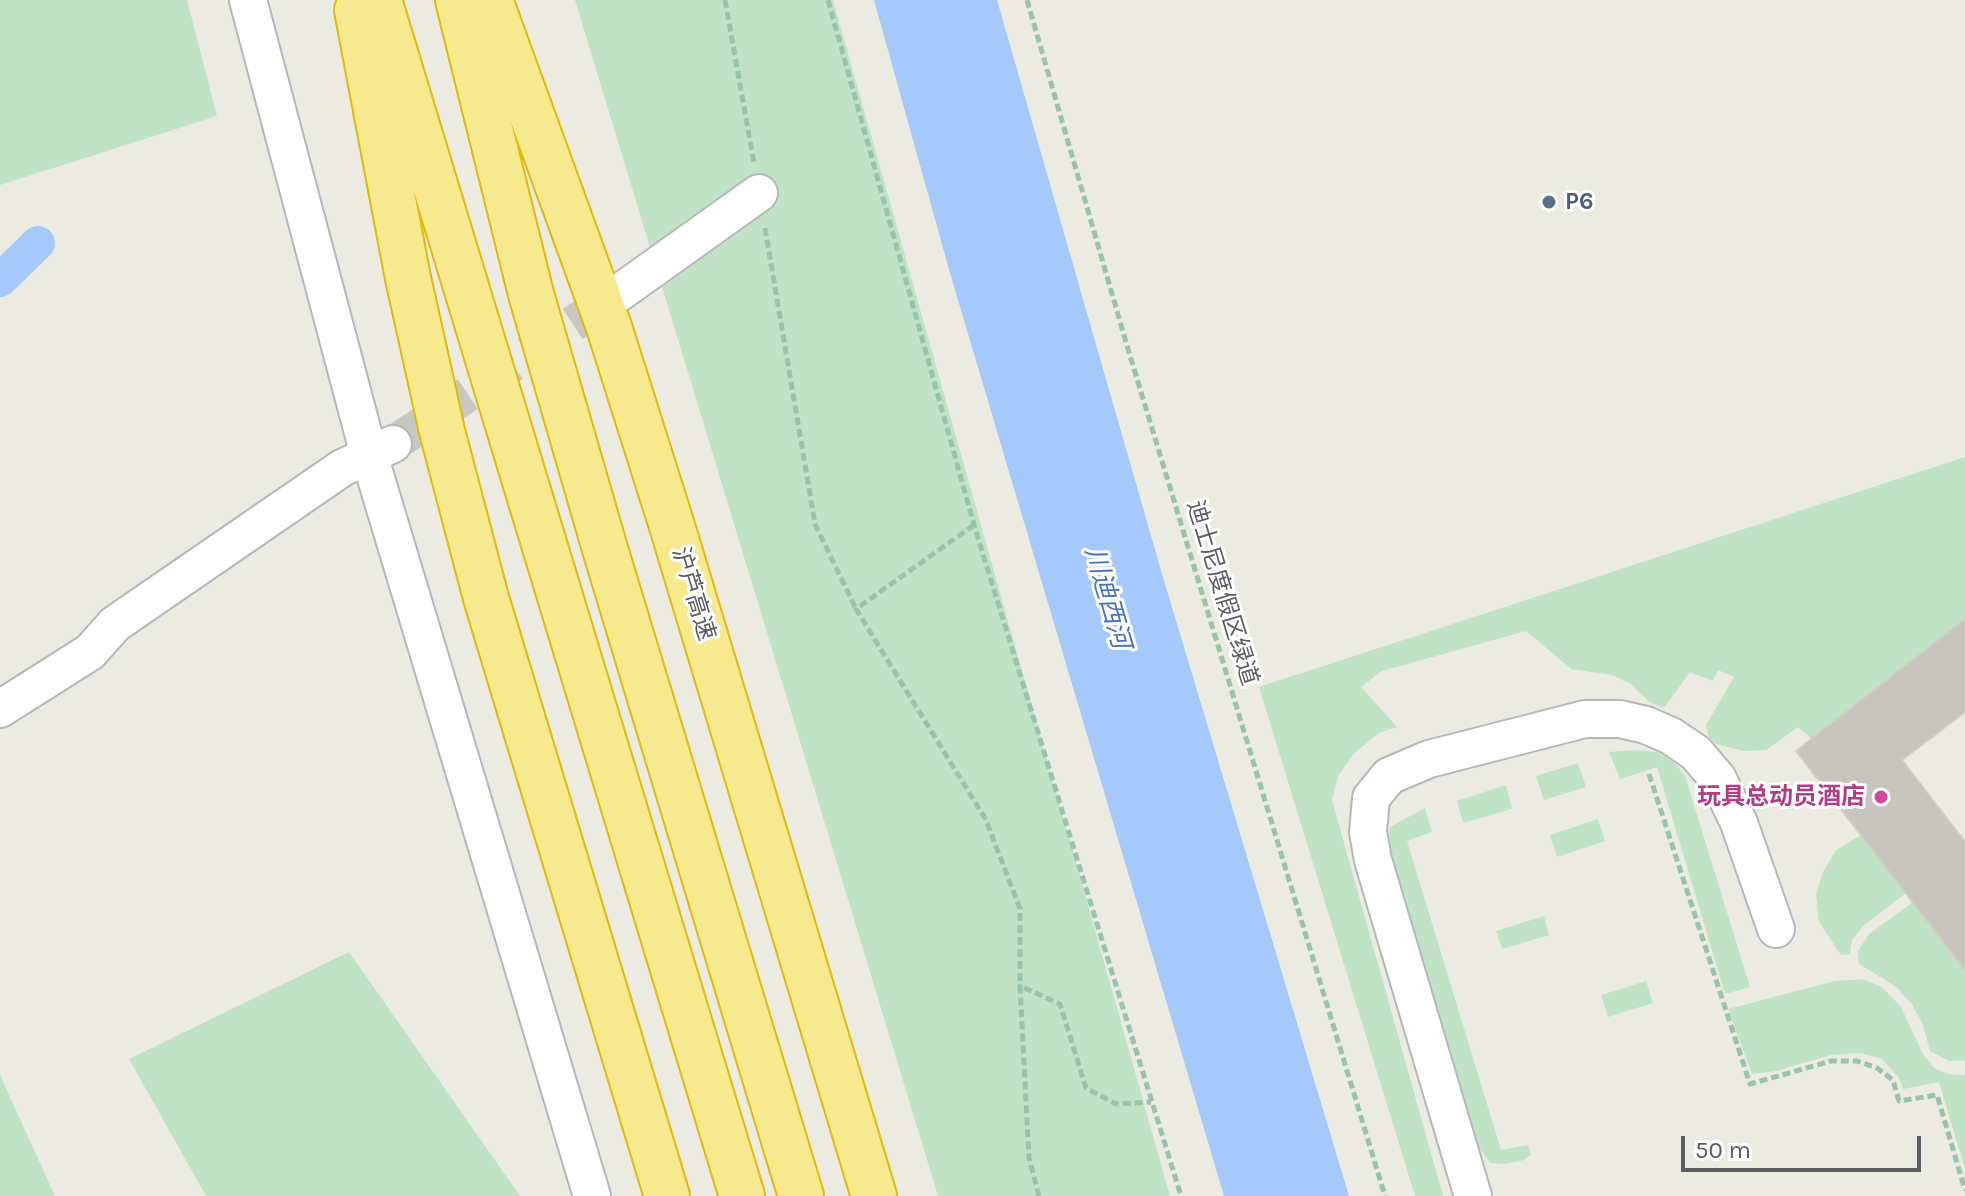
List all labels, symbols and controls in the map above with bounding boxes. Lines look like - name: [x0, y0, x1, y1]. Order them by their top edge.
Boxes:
- place label: P6: [1565, 188, 1593, 216]
- marker: P6: [1540, 193, 1558, 211]
- street label: 迪士尼度假区绿道: [1180, 497, 1264, 689]
- street label: 沪芦高速: [665, 544, 721, 644]
- water label: 川迪西河: [1078, 544, 1136, 652]
- place label: 玩具总动员酒店: [1697, 783, 1865, 811]
- marker: 玩具总动员酒店: [1872, 788, 1890, 806]
- scale bar: [1685, 1120, 1925, 1170]
- text: 50 m: [1695, 1136, 1751, 1164]

